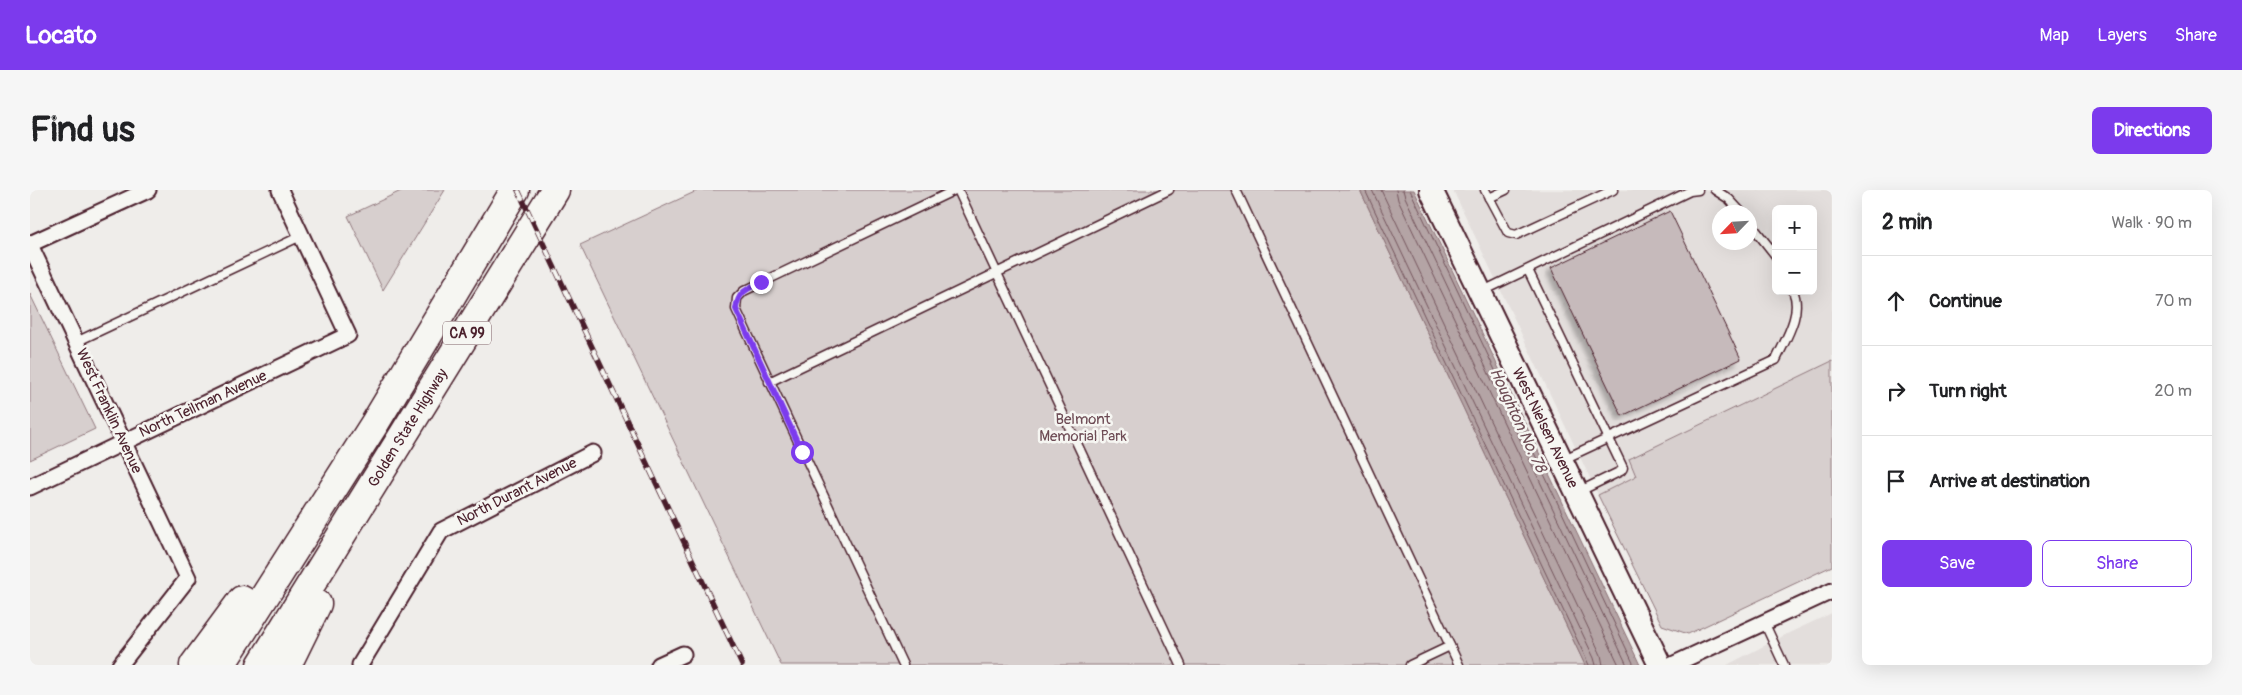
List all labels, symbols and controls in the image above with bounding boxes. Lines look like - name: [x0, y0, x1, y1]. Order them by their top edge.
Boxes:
- text: Locato: [25, 21, 97, 50]
- text: Map: [2040, 24, 2069, 47]
- text: Layers: [2097, 24, 2147, 47]
- text: Share: [2175, 24, 2217, 47]
- button: Directions: [2092, 107, 2212, 154]
- text: Find us: [30, 108, 135, 152]
- north arrow: [1712, 205, 1757, 250]
- map controls: [1772, 205, 1817, 295]
- button: +: [1772, 205, 1817, 250]
- text: 2 min: [1882, 209, 1932, 236]
- text: Walk · 90 m: [2111, 213, 2192, 233]
- button: −: [1772, 250, 1817, 295]
- route end: [750, 271, 773, 294]
- icon: ahead: [1882, 287, 1910, 315]
- text: Continue: [1929, 289, 2002, 313]
- text: 70 m: [2155, 291, 2192, 311]
- road number: CA 99: [443, 322, 491, 344]
- street label: West Franklin Avenue: [72, 345, 147, 477]
- street label: Golden State Highway: [364, 365, 452, 491]
- water label: Houghton No. 78: [1485, 365, 1552, 477]
- street label: West Nielsen Avenue: [1508, 365, 1583, 492]
- street label: North Teilman Avenue: [136, 366, 270, 442]
- icon: right: [1882, 377, 1910, 405]
- text: Turn right: [1929, 379, 2007, 403]
- text: 20 m: [2154, 381, 2192, 401]
- park label: Belmont Memorial Park: [1039, 410, 1127, 446]
- route start: [791, 441, 814, 464]
- street label: North Durant Avenue: [454, 453, 581, 530]
- icon: arrive: [1882, 467, 1910, 495]
- text: Arrive at destination: [1929, 469, 2090, 493]
- button: Save: [1882, 540, 2032, 587]
- button: Share: [2042, 540, 2192, 587]

